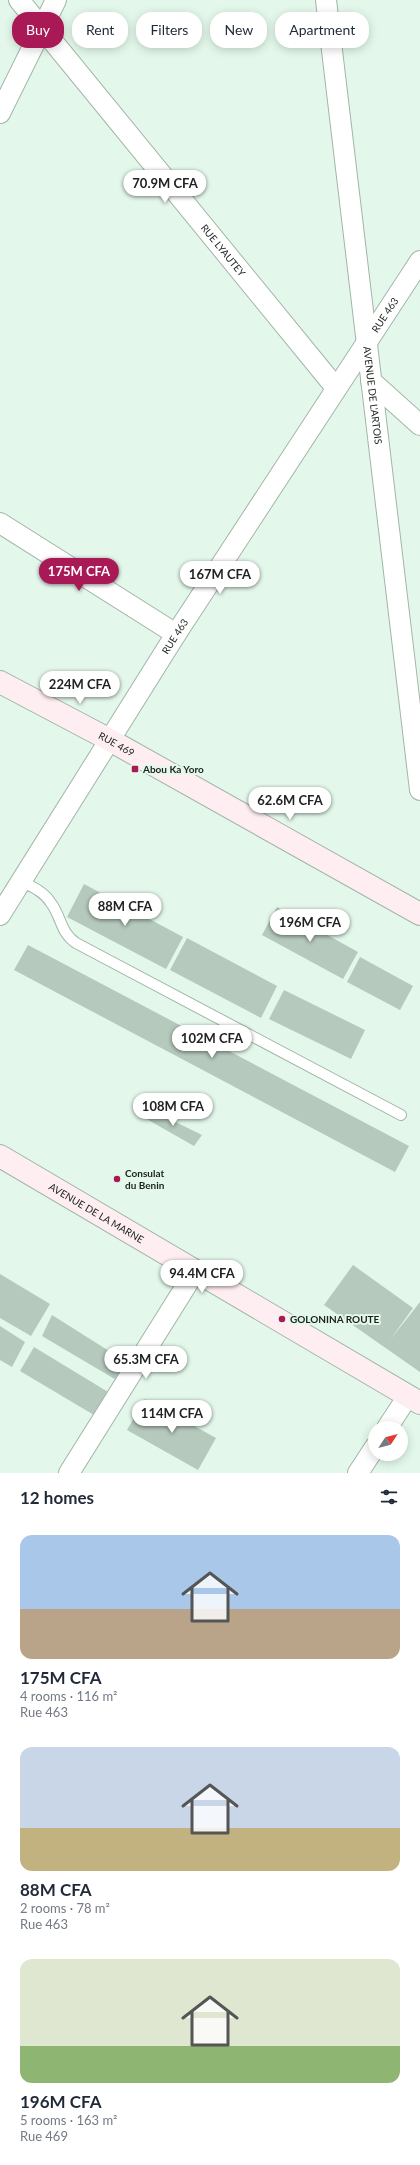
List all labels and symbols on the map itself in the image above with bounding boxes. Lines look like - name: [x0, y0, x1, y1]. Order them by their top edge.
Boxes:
- pin: 70.9M CFA: [119, 170, 211, 204]
- street label: RUE LYAUTEY: [199, 222, 249, 279]
- street label: RUE 463: [369, 295, 401, 335]
- street label: AVENUE DE L'ARTOIS: [361, 346, 385, 445]
- pin: 175M CFA: [38, 558, 120, 592]
- pin: 167M CFA: [179, 561, 261, 595]
- street label: RUE 463: [159, 616, 190, 656]
- pin: 224M CFA: [39, 671, 121, 705]
- street label: RUE 469: [97, 729, 137, 759]
- place label: Abou Ka Yoro: [142, 763, 204, 775]
- marker: Abou Ka Yoro: [130, 764, 140, 774]
- pin: 62.6M CFA: [244, 787, 336, 821]
- pin: 88M CFA: [88, 893, 162, 927]
- pin: 196M CFA: [269, 909, 351, 943]
- pin: 102M CFA: [171, 1025, 253, 1059]
- pin: 108M CFA: [132, 1093, 214, 1127]
- place label: Consulat du Benin: [125, 1167, 165, 1191]
- marker: Consulat du Benin: [112, 1174, 122, 1184]
- street label: AVENUE DE LA MARNE: [47, 1180, 146, 1245]
- pin: 94.4M CFA: [156, 1260, 248, 1294]
- place label: GOLONINA ROUTE: [290, 1313, 380, 1325]
- marker: GOLONINA ROUTE: [277, 1314, 287, 1324]
- pin: 65.3M CFA: [100, 1346, 192, 1380]
- pin: 114M CFA: [131, 1400, 213, 1434]
- north arrow: [368, 1421, 408, 1461]

